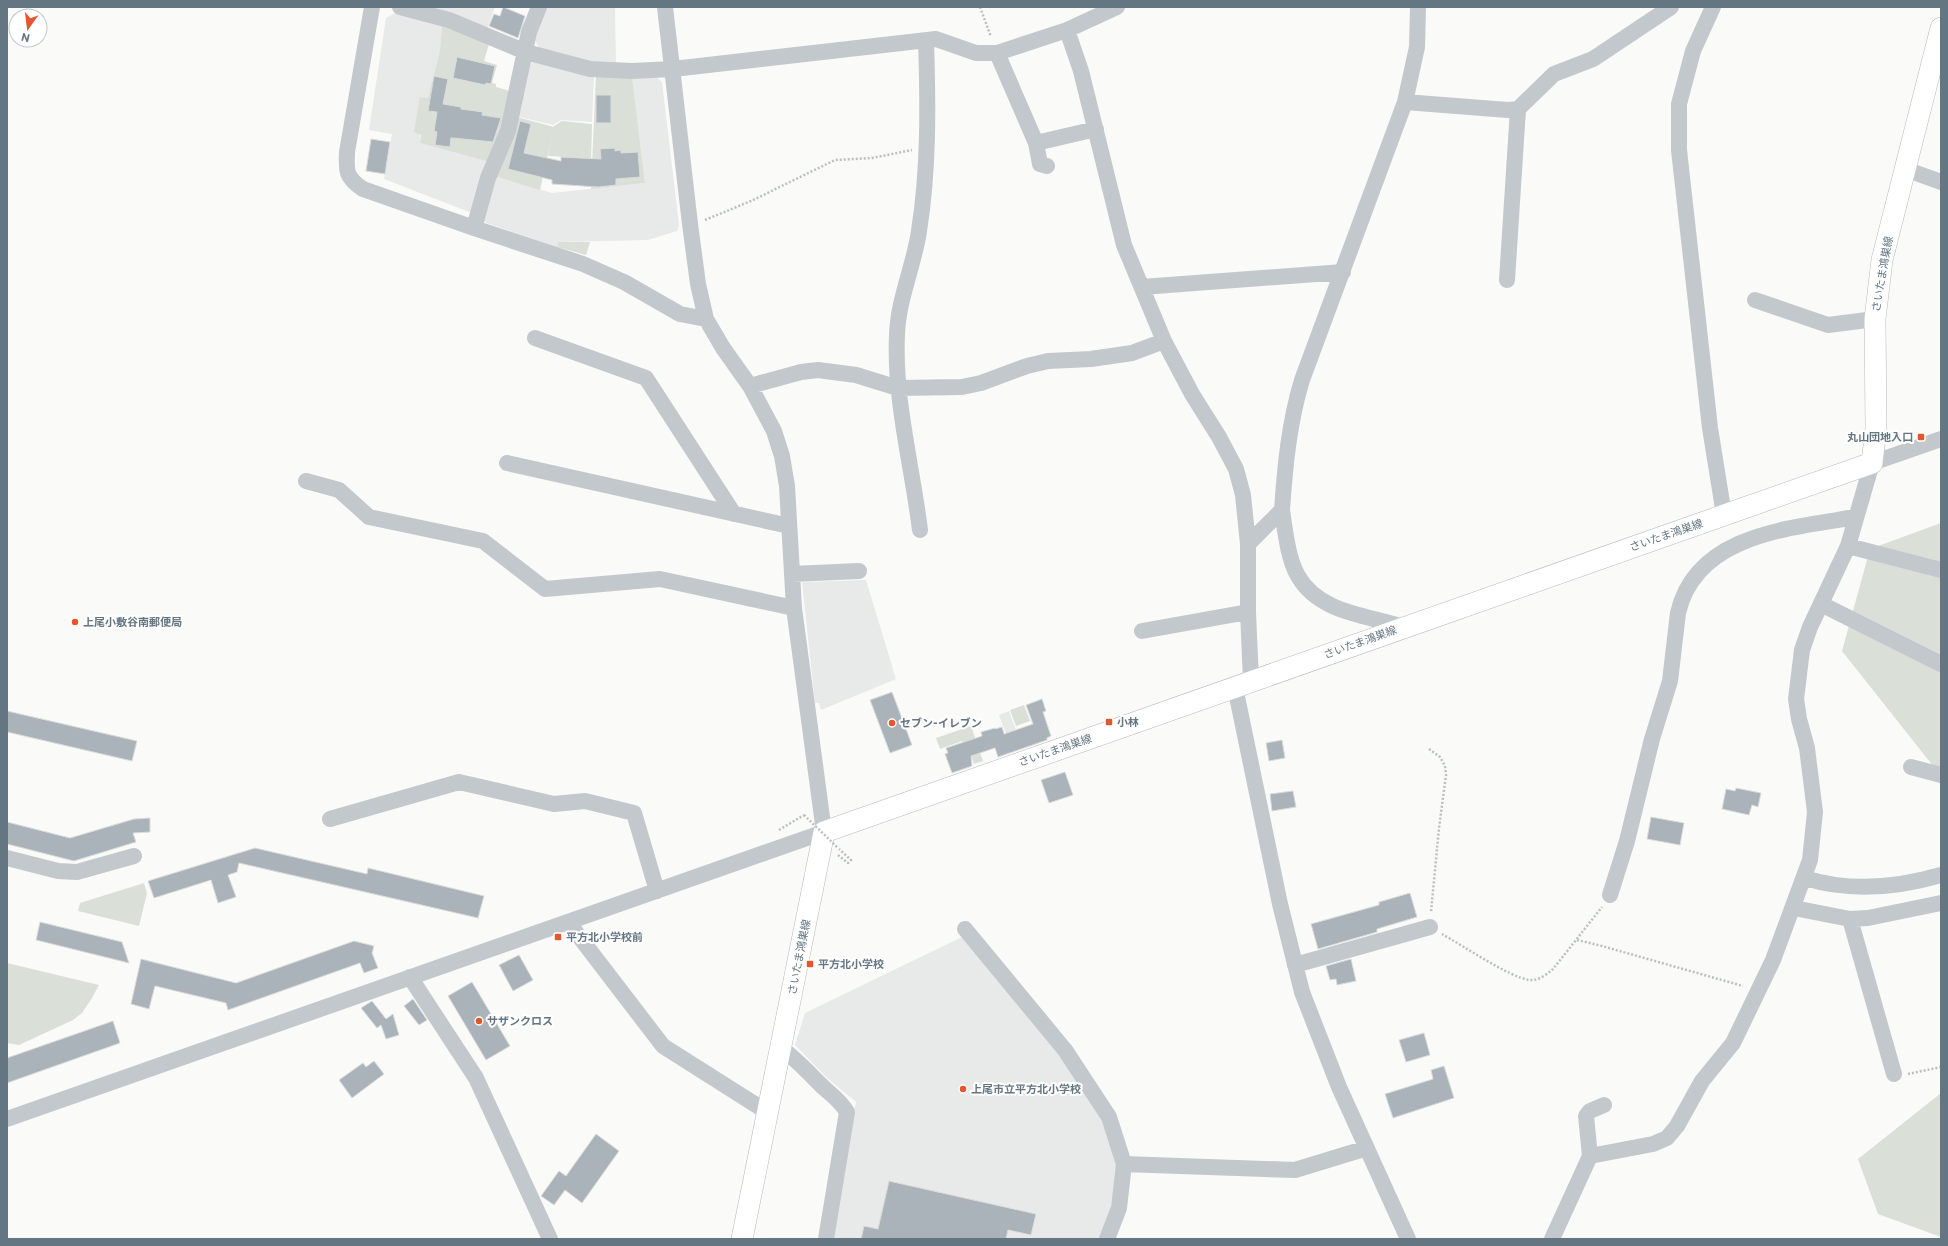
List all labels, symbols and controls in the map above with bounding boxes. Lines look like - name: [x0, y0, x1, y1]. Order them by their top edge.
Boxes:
- north arrow: [8, 8, 48, 48]
- text: N: [20, 31, 31, 45]
- street label: さいたま鴻巣線: [1868, 235, 1895, 313]
- place label: 丸山団地入口: [1847, 430, 1913, 443]
- marker: 丸山団地入口: [1916, 432, 1926, 442]
- street label: さいたま鴻巣線: [1627, 516, 1704, 553]
- place label: 上尾小敷谷南郵便局: [83, 615, 182, 628]
- marker: 上尾小敷谷南郵便局: [70, 617, 80, 627]
- street label: さいたま鴻巣線: [1322, 622, 1398, 661]
- place label: 小林: [1117, 715, 1139, 728]
- place label: セブン-イレブン: [900, 716, 982, 729]
- marker: 小林: [1104, 717, 1114, 727]
- marker: セブン-イレブン: [887, 718, 897, 728]
- street label: さいたま鴻巣線: [1016, 731, 1093, 768]
- street label: さいたま鴻巣線: [785, 918, 812, 996]
- place label: 平方北小学校前: [566, 930, 643, 943]
- marker: 平方北小学校前: [553, 932, 563, 942]
- place label: 平方北小学校: [818, 957, 884, 970]
- marker: 平方北小学校: [805, 959, 815, 969]
- place label: サザンクロス: [487, 1014, 553, 1027]
- marker: サザンクロス: [474, 1016, 484, 1026]
- place label: 上尾市立平方北小学校: [971, 1082, 1081, 1095]
- marker: 上尾市立平方北小学校: [958, 1084, 968, 1094]

